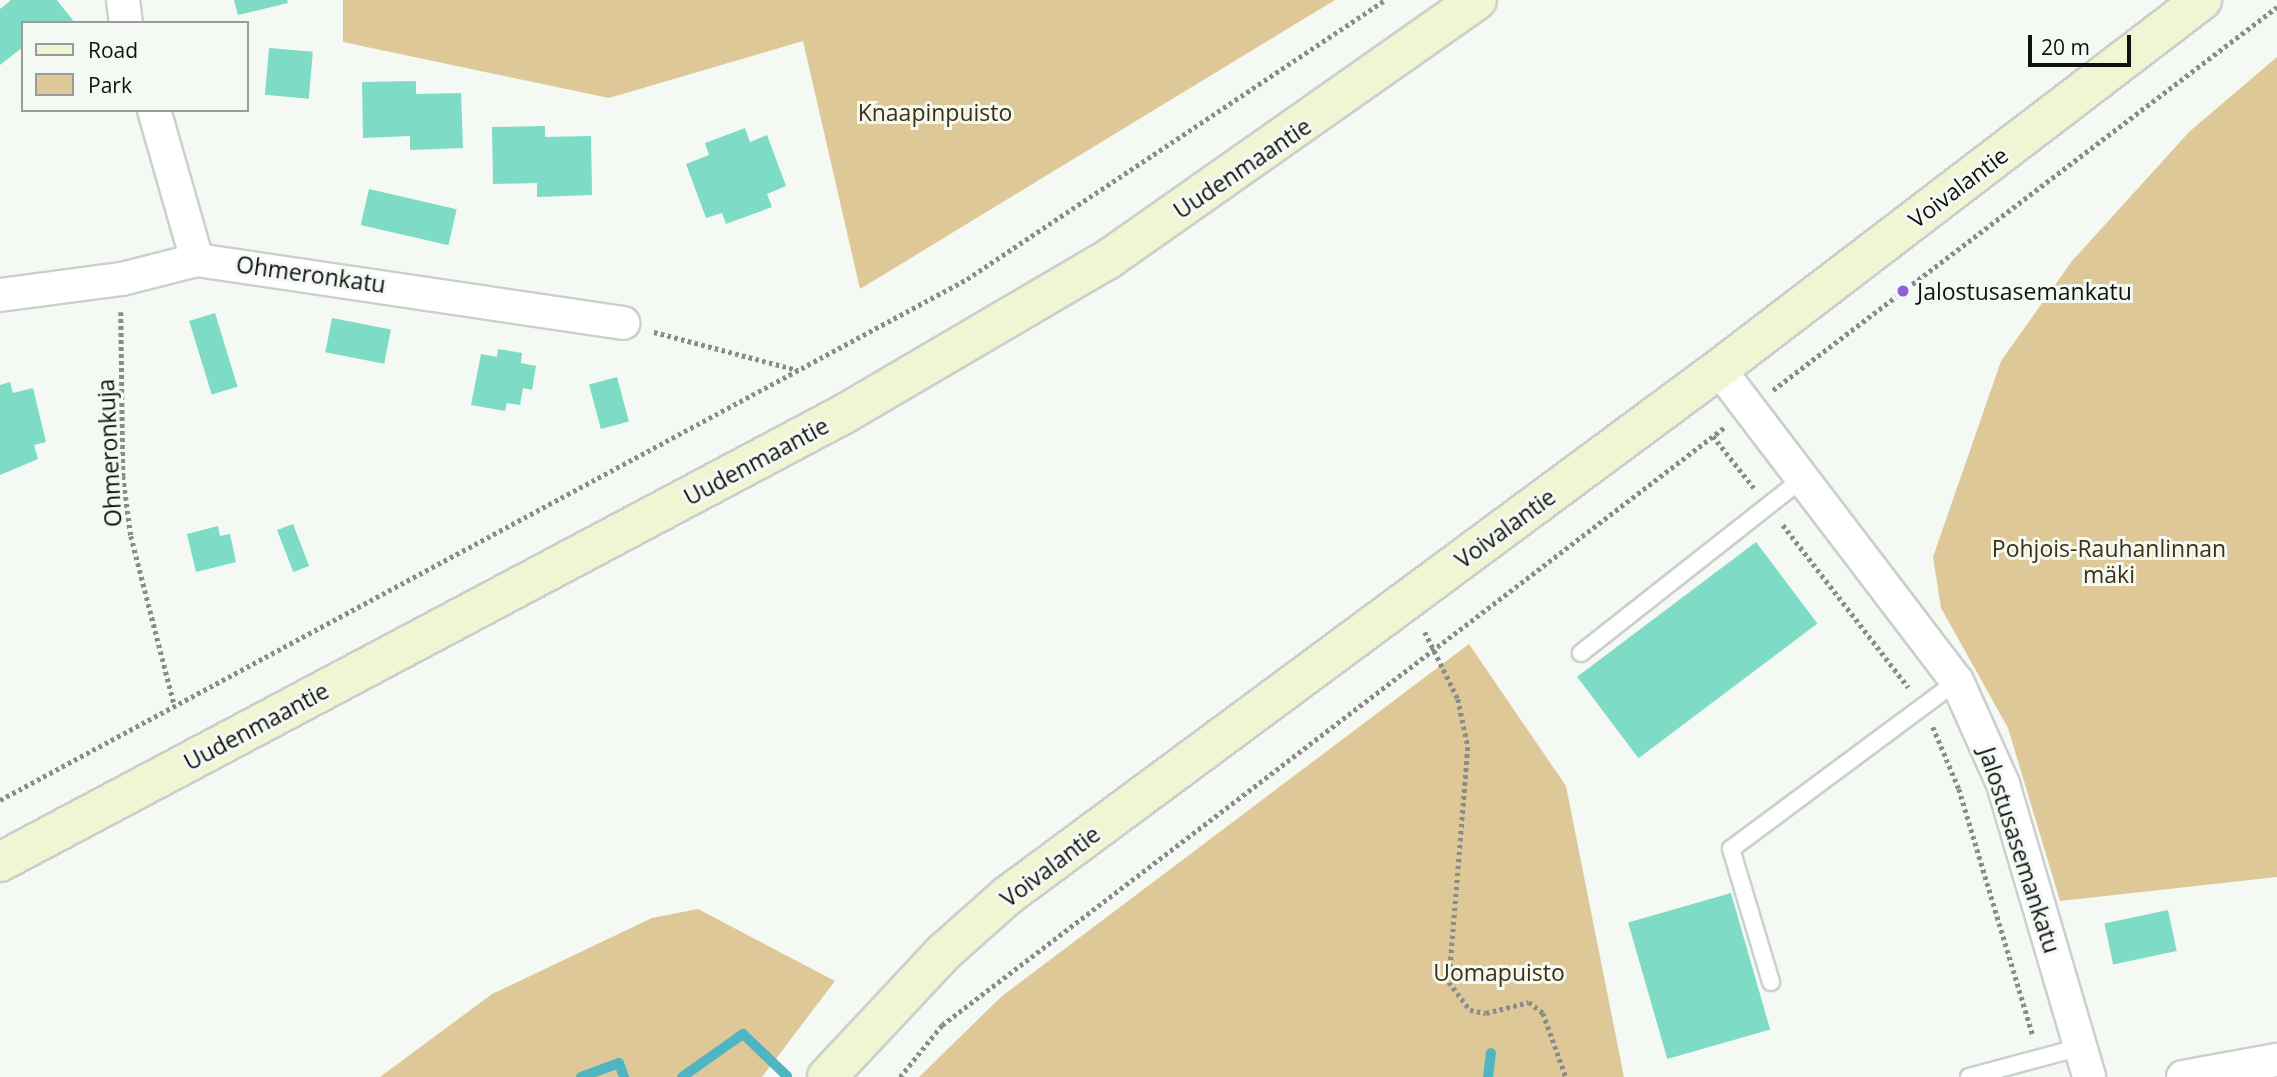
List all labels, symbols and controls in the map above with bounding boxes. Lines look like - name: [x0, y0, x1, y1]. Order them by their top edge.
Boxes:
- legend: [21, 21, 248, 112]
- scale bar: [2032, 21, 2135, 65]
- text: 20 m: [2041, 33, 2090, 61]
- text: Road: [88, 36, 138, 64]
- text: Park: [88, 71, 132, 99]
- park label: Knaapinpuisto: [858, 98, 1012, 126]
- street label: Uudenmaantie: [1168, 112, 1316, 224]
- street label: Voivalantie: [1903, 141, 2013, 233]
- street label: Ohmeronkatu: [234, 250, 388, 298]
- place label: Jalostusasemankatu: [1917, 277, 2132, 305]
- marker: Jalostusasemankatu: [1895, 283, 1911, 299]
- street label: Ohmeronkuja: [91, 378, 127, 528]
- street label: Uudenmaantie: [679, 411, 833, 511]
- street label: Voivalantie: [1449, 482, 1561, 574]
- park label: Pohjois-Rauhanlinnan mäki: [1992, 534, 2226, 588]
- street label: Uudenmaantie: [179, 676, 333, 776]
- street label: Jalostusasemankatu: [1974, 744, 2066, 956]
- street label: Voivalantie: [995, 820, 1105, 912]
- park label: Uomapuisto: [1433, 958, 1565, 986]

